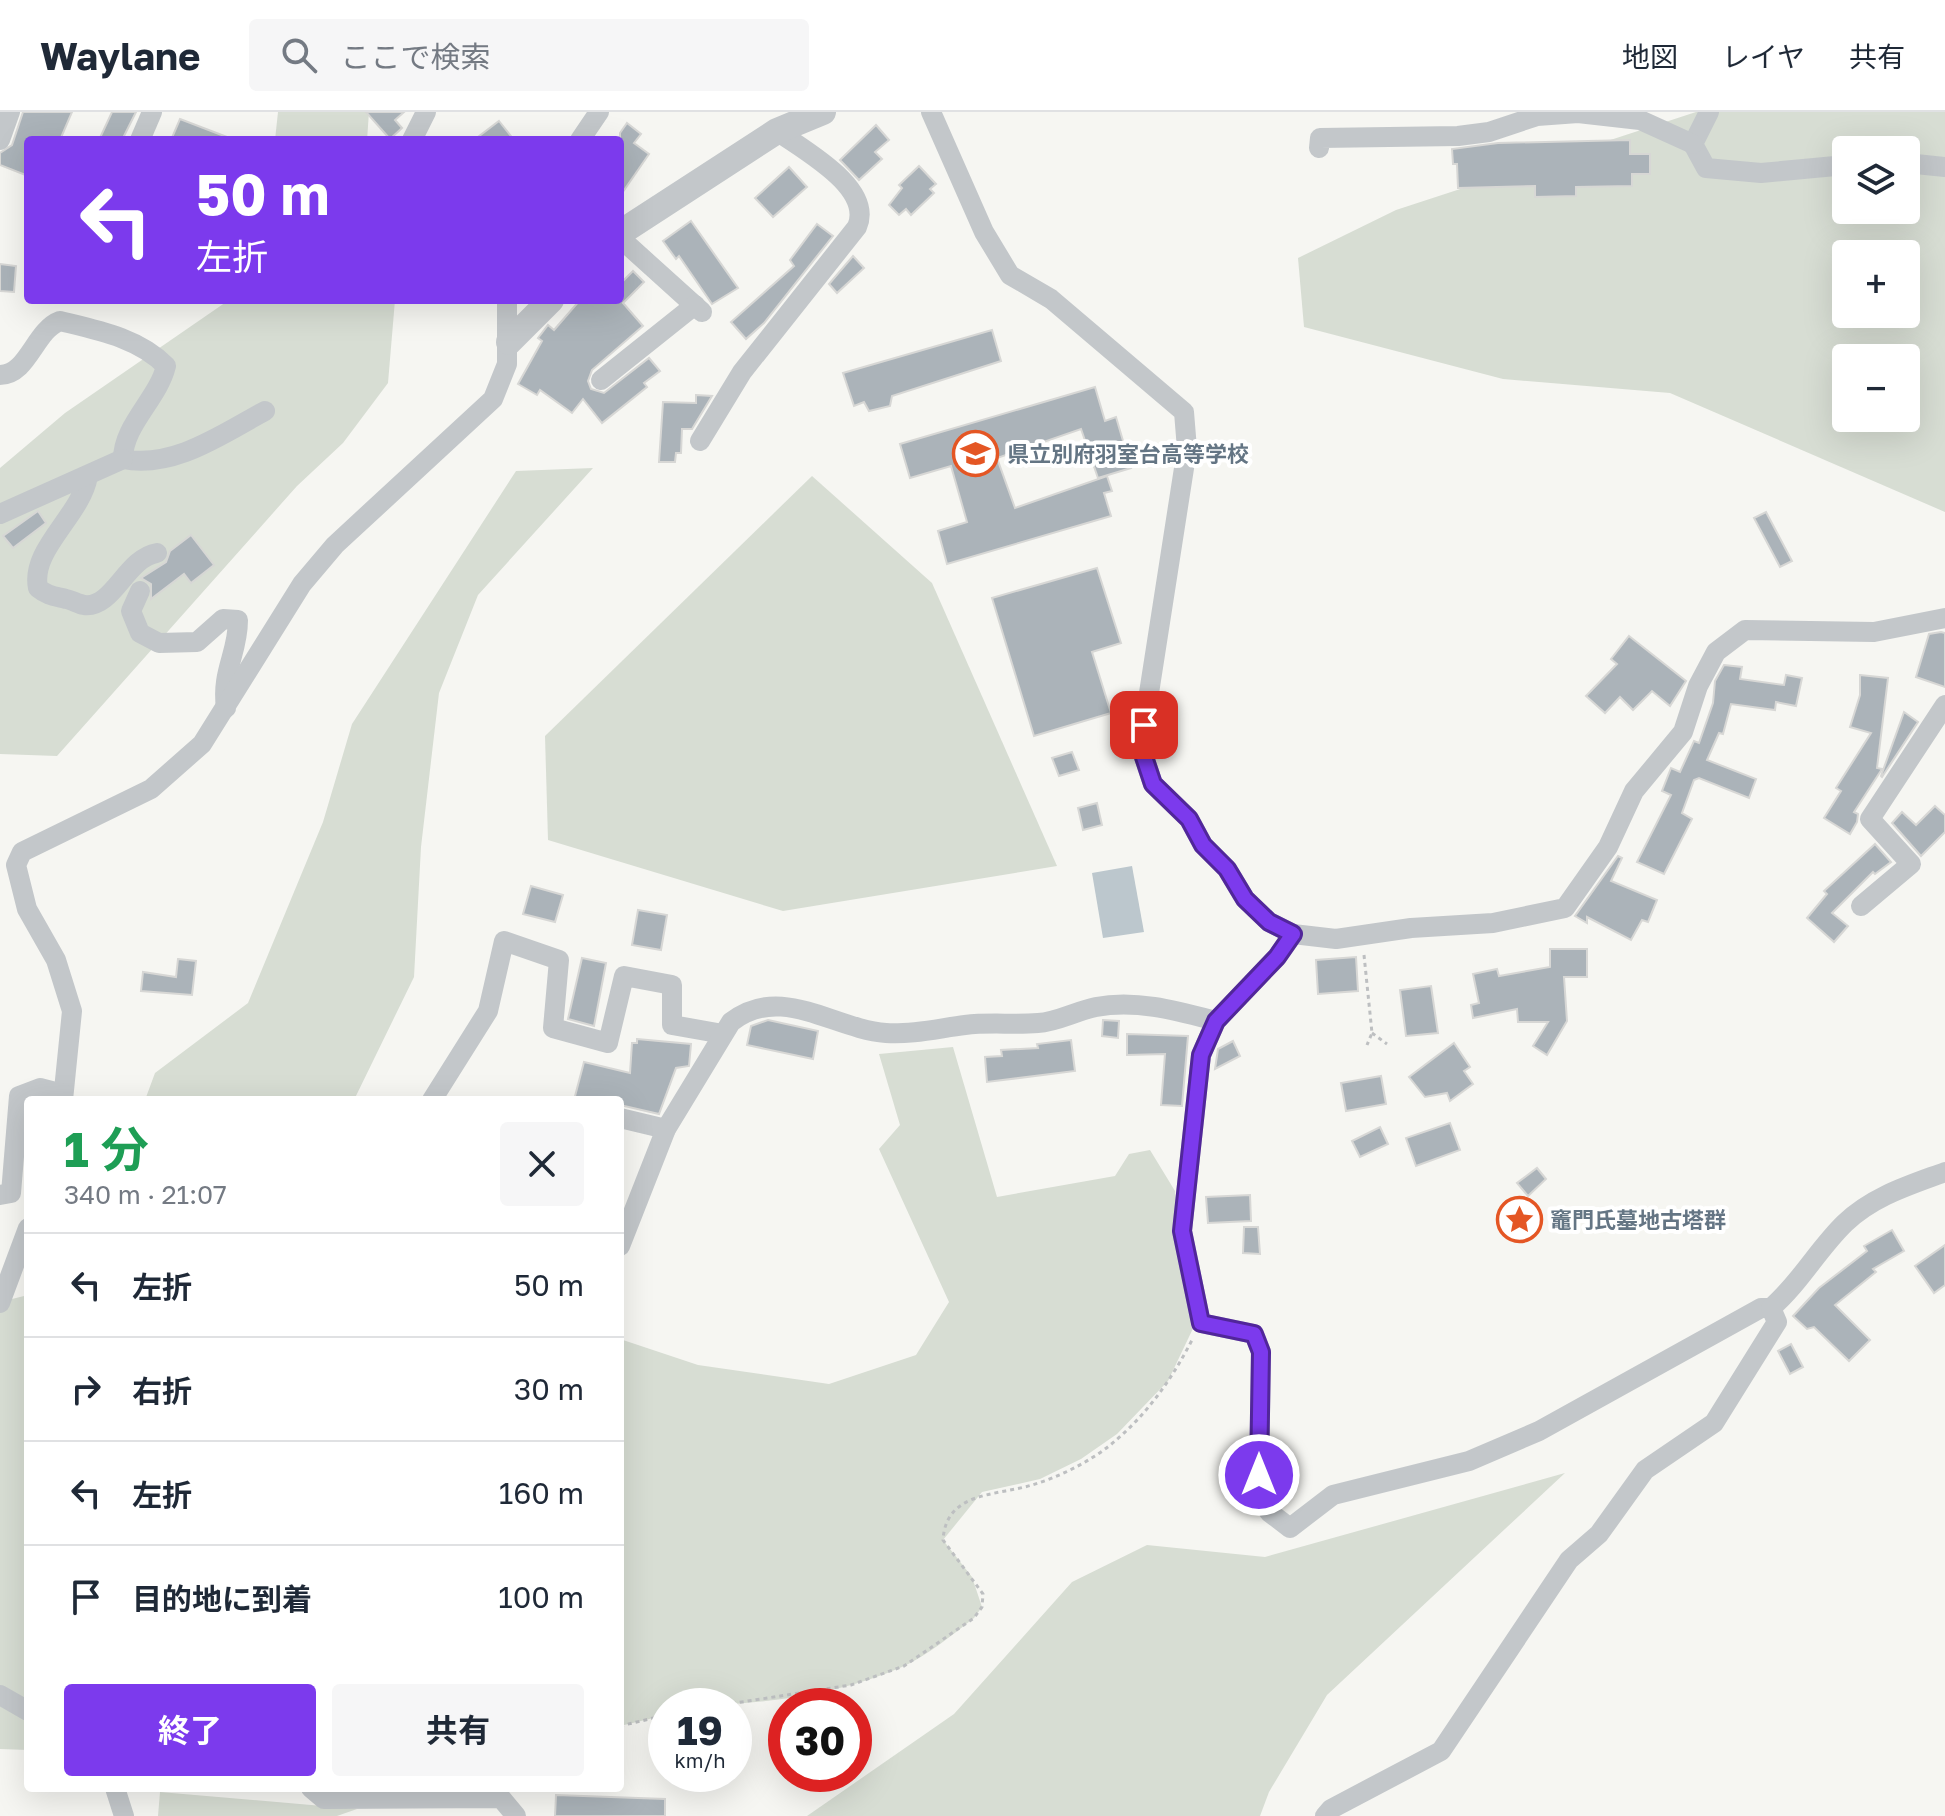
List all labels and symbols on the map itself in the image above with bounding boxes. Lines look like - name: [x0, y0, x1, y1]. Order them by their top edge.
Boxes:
- school or university icon: 県立別府羽室台高等学校: [952, 429, 1000, 477]
- place label: 県立別府羽室台高等学校: [1007, 440, 1249, 467]
- pin: [1110, 691, 1178, 759]
- place icon: 竈門氏墓地古塔群: [1495, 1195, 1543, 1243]
- place label: 竈門氏墓地古塔群: [1550, 1206, 1726, 1233]
- position arrow: [1217, 1433, 1301, 1517]
- speed limit sign: 30: [768, 1688, 872, 1792]

